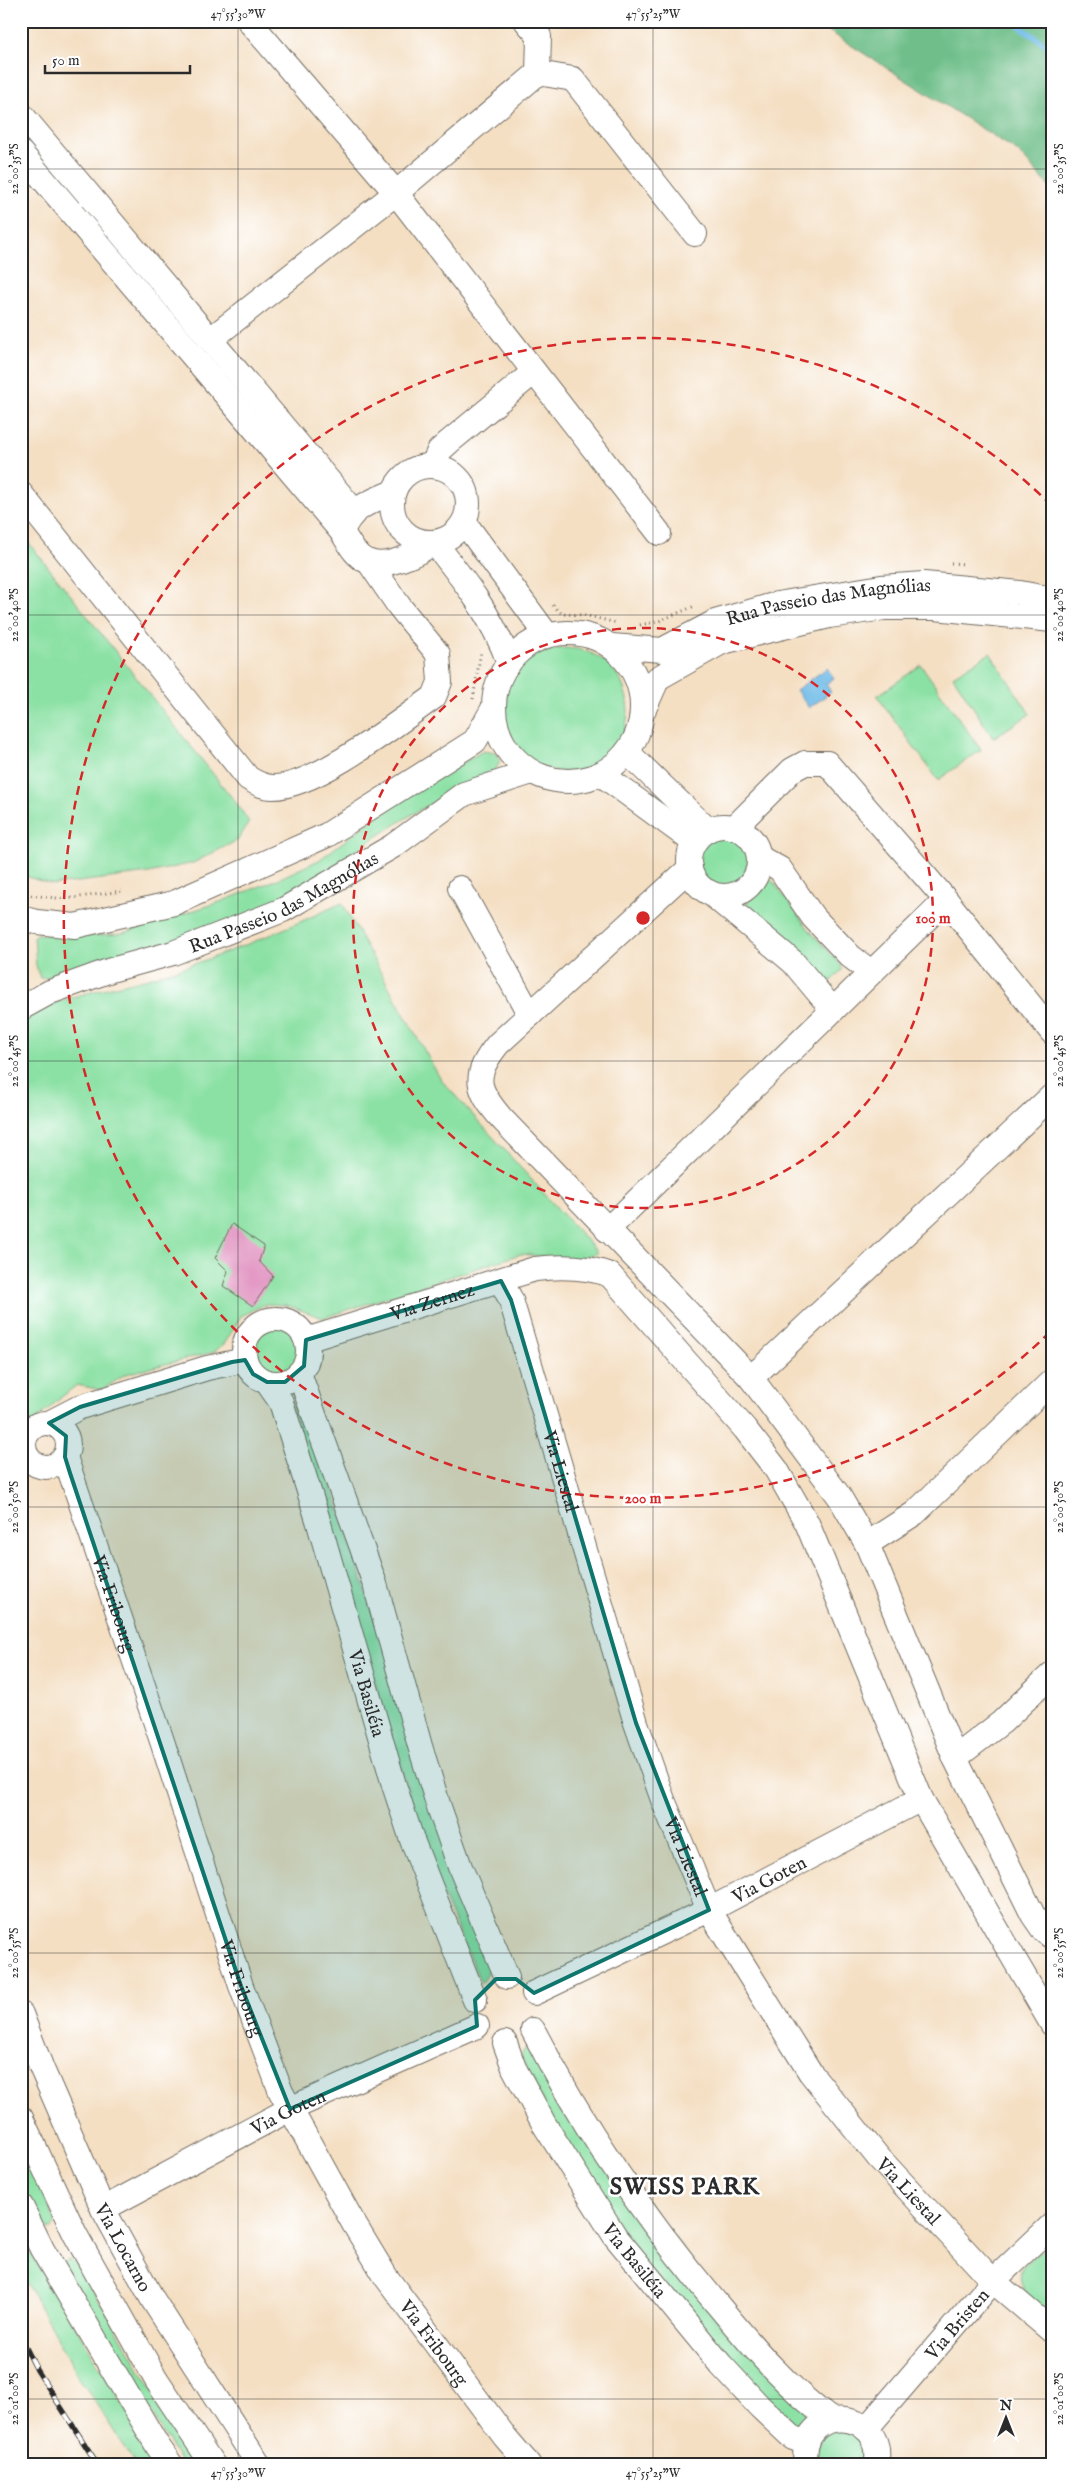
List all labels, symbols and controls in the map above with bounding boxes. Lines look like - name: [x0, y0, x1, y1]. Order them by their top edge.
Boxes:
- text: 47°55'30"W: [211, 7, 266, 22]
- text: 47°55'25"W: [626, 7, 681, 22]
- scale bar: [45, 42, 190, 74]
- text: 50 m: [52, 51, 80, 70]
- text: 22°00'35"S: [7, 143, 22, 195]
- text: 22°00'35"S: [1052, 143, 1067, 195]
- street label: Rua Passeio das Magnólias: [723, 574, 932, 632]
- text: 22°00'40"S: [7, 588, 22, 642]
- text: 22°00'40"S: [1052, 588, 1067, 642]
- street label: Rua Passeio das Magnólias: [186, 847, 383, 960]
- centre of rings: [634, 909, 652, 927]
- text: 100 m: [915, 909, 951, 928]
- text: 22°00'45"S: [7, 1035, 22, 1087]
- text: 22°00'45"S: [1052, 1035, 1067, 1087]
- street label: Via Zernez: [387, 1278, 478, 1327]
- street label: Via Liestal: [536, 1427, 583, 1516]
- text: 22°00'50"S: [7, 1481, 22, 1533]
- text: 22°00'50"S: [1052, 1481, 1067, 1533]
- text: 200 m: [625, 1489, 662, 1508]
- street label: Via Fribourg: [85, 1552, 141, 1657]
- street label: Via Basiléia: [342, 1646, 390, 1741]
- street label: Via Liestal: [657, 1813, 712, 1901]
- street label: Via Goten: [727, 1851, 811, 1910]
- text: 22°00'55"S: [7, 1928, 22, 1978]
- text: 22°00'55"S: [1052, 1928, 1067, 1978]
- street label: Via Fribourg: [213, 1936, 269, 2041]
- street label: Via Goten: [246, 2085, 330, 2142]
- street label: Via Liestal: [870, 2152, 946, 2231]
- district label: SWISS PARK: [610, 2172, 761, 2203]
- street label: Via Locarno: [88, 2199, 156, 2297]
- street label: Via Basiléia: [595, 2218, 672, 2304]
- street label: Via Bristen: [920, 2284, 995, 2366]
- street label: Via Fribourg: [393, 2295, 473, 2392]
- text: 22°01'00"S: [7, 2373, 22, 2425]
- text: 22°01'00"S: [1052, 2373, 1067, 2425]
- north arrow: [980, 2394, 1030, 2444]
- text: N: [999, 2397, 1012, 2415]
- text: 47°55'30"W: [211, 2466, 266, 2481]
- text: 47°55'25"W: [626, 2466, 681, 2481]

